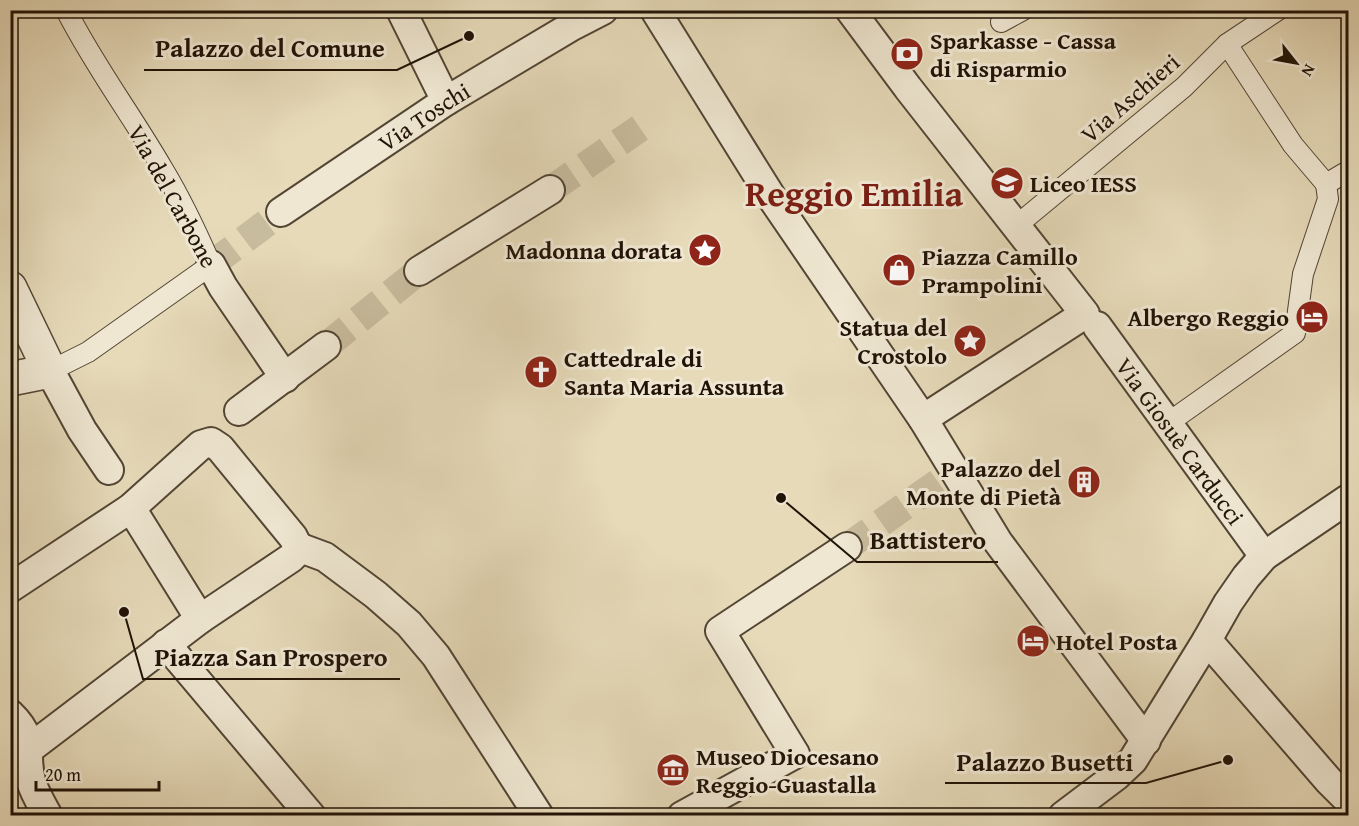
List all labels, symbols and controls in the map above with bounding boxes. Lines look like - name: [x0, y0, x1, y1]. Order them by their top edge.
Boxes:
- place label: Sparkasse - Cassa di Risparmio: [930, 23, 1117, 86]
- callout: Palazzo del Comune: [144, 26, 397, 70]
- text: Palazzo del Comune: [155, 28, 385, 67]
- north arrow: [1266, 33, 1326, 93]
- bank icon: Sparkasse - Cassa di Risparmio: [889, 36, 925, 72]
- street label: Via Aschieri: [1073, 45, 1188, 151]
- text: N: [1296, 60, 1322, 82]
- street label: Via Toschi: [371, 73, 477, 160]
- street label: Via del Carbone: [119, 118, 227, 274]
- school or university icon: Liceo IESS: [989, 165, 1025, 201]
- district label: Reggio Emilia: [745, 166, 964, 219]
- place label: Liceo IESS: [1030, 166, 1137, 201]
- place icon: Madonna dorata: [687, 232, 723, 268]
- place label: Madonna dorata: [506, 233, 683, 268]
- place label: Piazza Camillo Prampolini: [922, 239, 1078, 302]
- shop icon: Piazza Camillo Prampolini: [881, 252, 917, 288]
- hotel icon: Albergo Reggio: [1294, 299, 1330, 335]
- place label: Albergo Reggio: [1127, 300, 1289, 335]
- place label: Statua del Crostolo: [840, 310, 948, 373]
- place icon: Statua del Crostolo: [952, 323, 988, 359]
- place label: Cattedrale di Santa Maria Assunta: [564, 341, 785, 404]
- street label: Via Giosuè Carducci: [1108, 350, 1253, 532]
- church icon: Cattedrale di Santa Maria Assunta: [523, 354, 559, 390]
- place label: Palazzo del Monte di Pietà: [906, 451, 1062, 514]
- building icon: Palazzo del Monte di Pietà: [1066, 464, 1102, 500]
- callout: Battistero: [857, 518, 998, 562]
- text: Battistero: [870, 520, 986, 559]
- hotel icon: Hotel Posta: [1015, 623, 1051, 659]
- place label: Hotel Posta: [1056, 624, 1178, 659]
- callout: Piazza San Prospero: [143, 635, 400, 679]
- text: Piazza San Prospero: [154, 637, 388, 676]
- place label: Museo Diocesano Reggio-Guastalla: [696, 739, 879, 802]
- callout: Palazzo Busetti: [945, 739, 1146, 783]
- text: Palazzo Busetti: [957, 742, 1133, 781]
- museum icon: Museo Diocesano Reggio-Guastalla: [655, 752, 691, 788]
- scale bar: [36, 754, 159, 792]
- text: 20 m: [45, 761, 81, 788]

